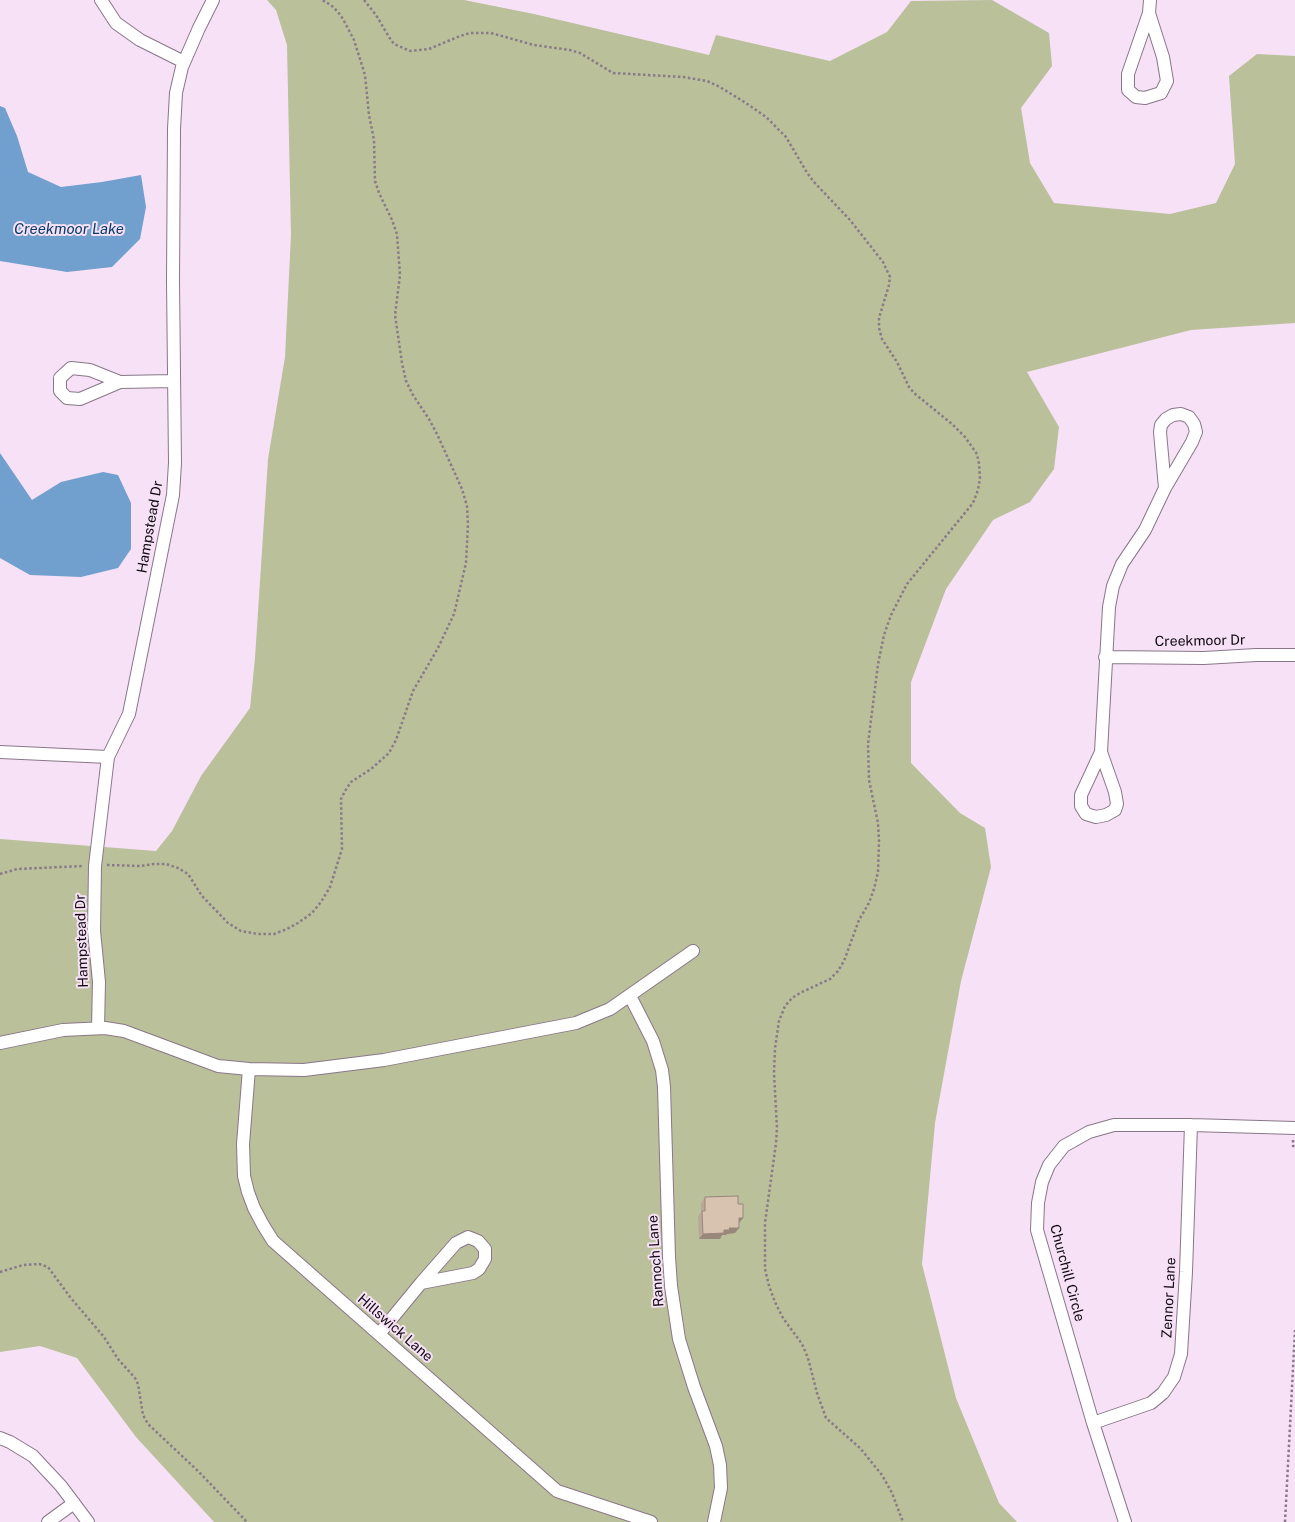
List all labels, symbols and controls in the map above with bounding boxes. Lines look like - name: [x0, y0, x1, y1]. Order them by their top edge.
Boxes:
- water label: Creekmoor Lake: [14, 220, 124, 238]
- street label: Hampstead Dr: [134, 479, 166, 575]
- street label: Creekmoor Dr: [1154, 632, 1246, 650]
- street label: Hampstead Dr: [72, 894, 92, 988]
- street label: Rannoch Lane: [644, 1215, 668, 1307]
- street label: Churchill Circle: [1046, 1223, 1088, 1323]
- street label: Zennor Lane: [1158, 1257, 1180, 1339]
- street label: Hillswick Lane: [354, 1291, 436, 1365]

